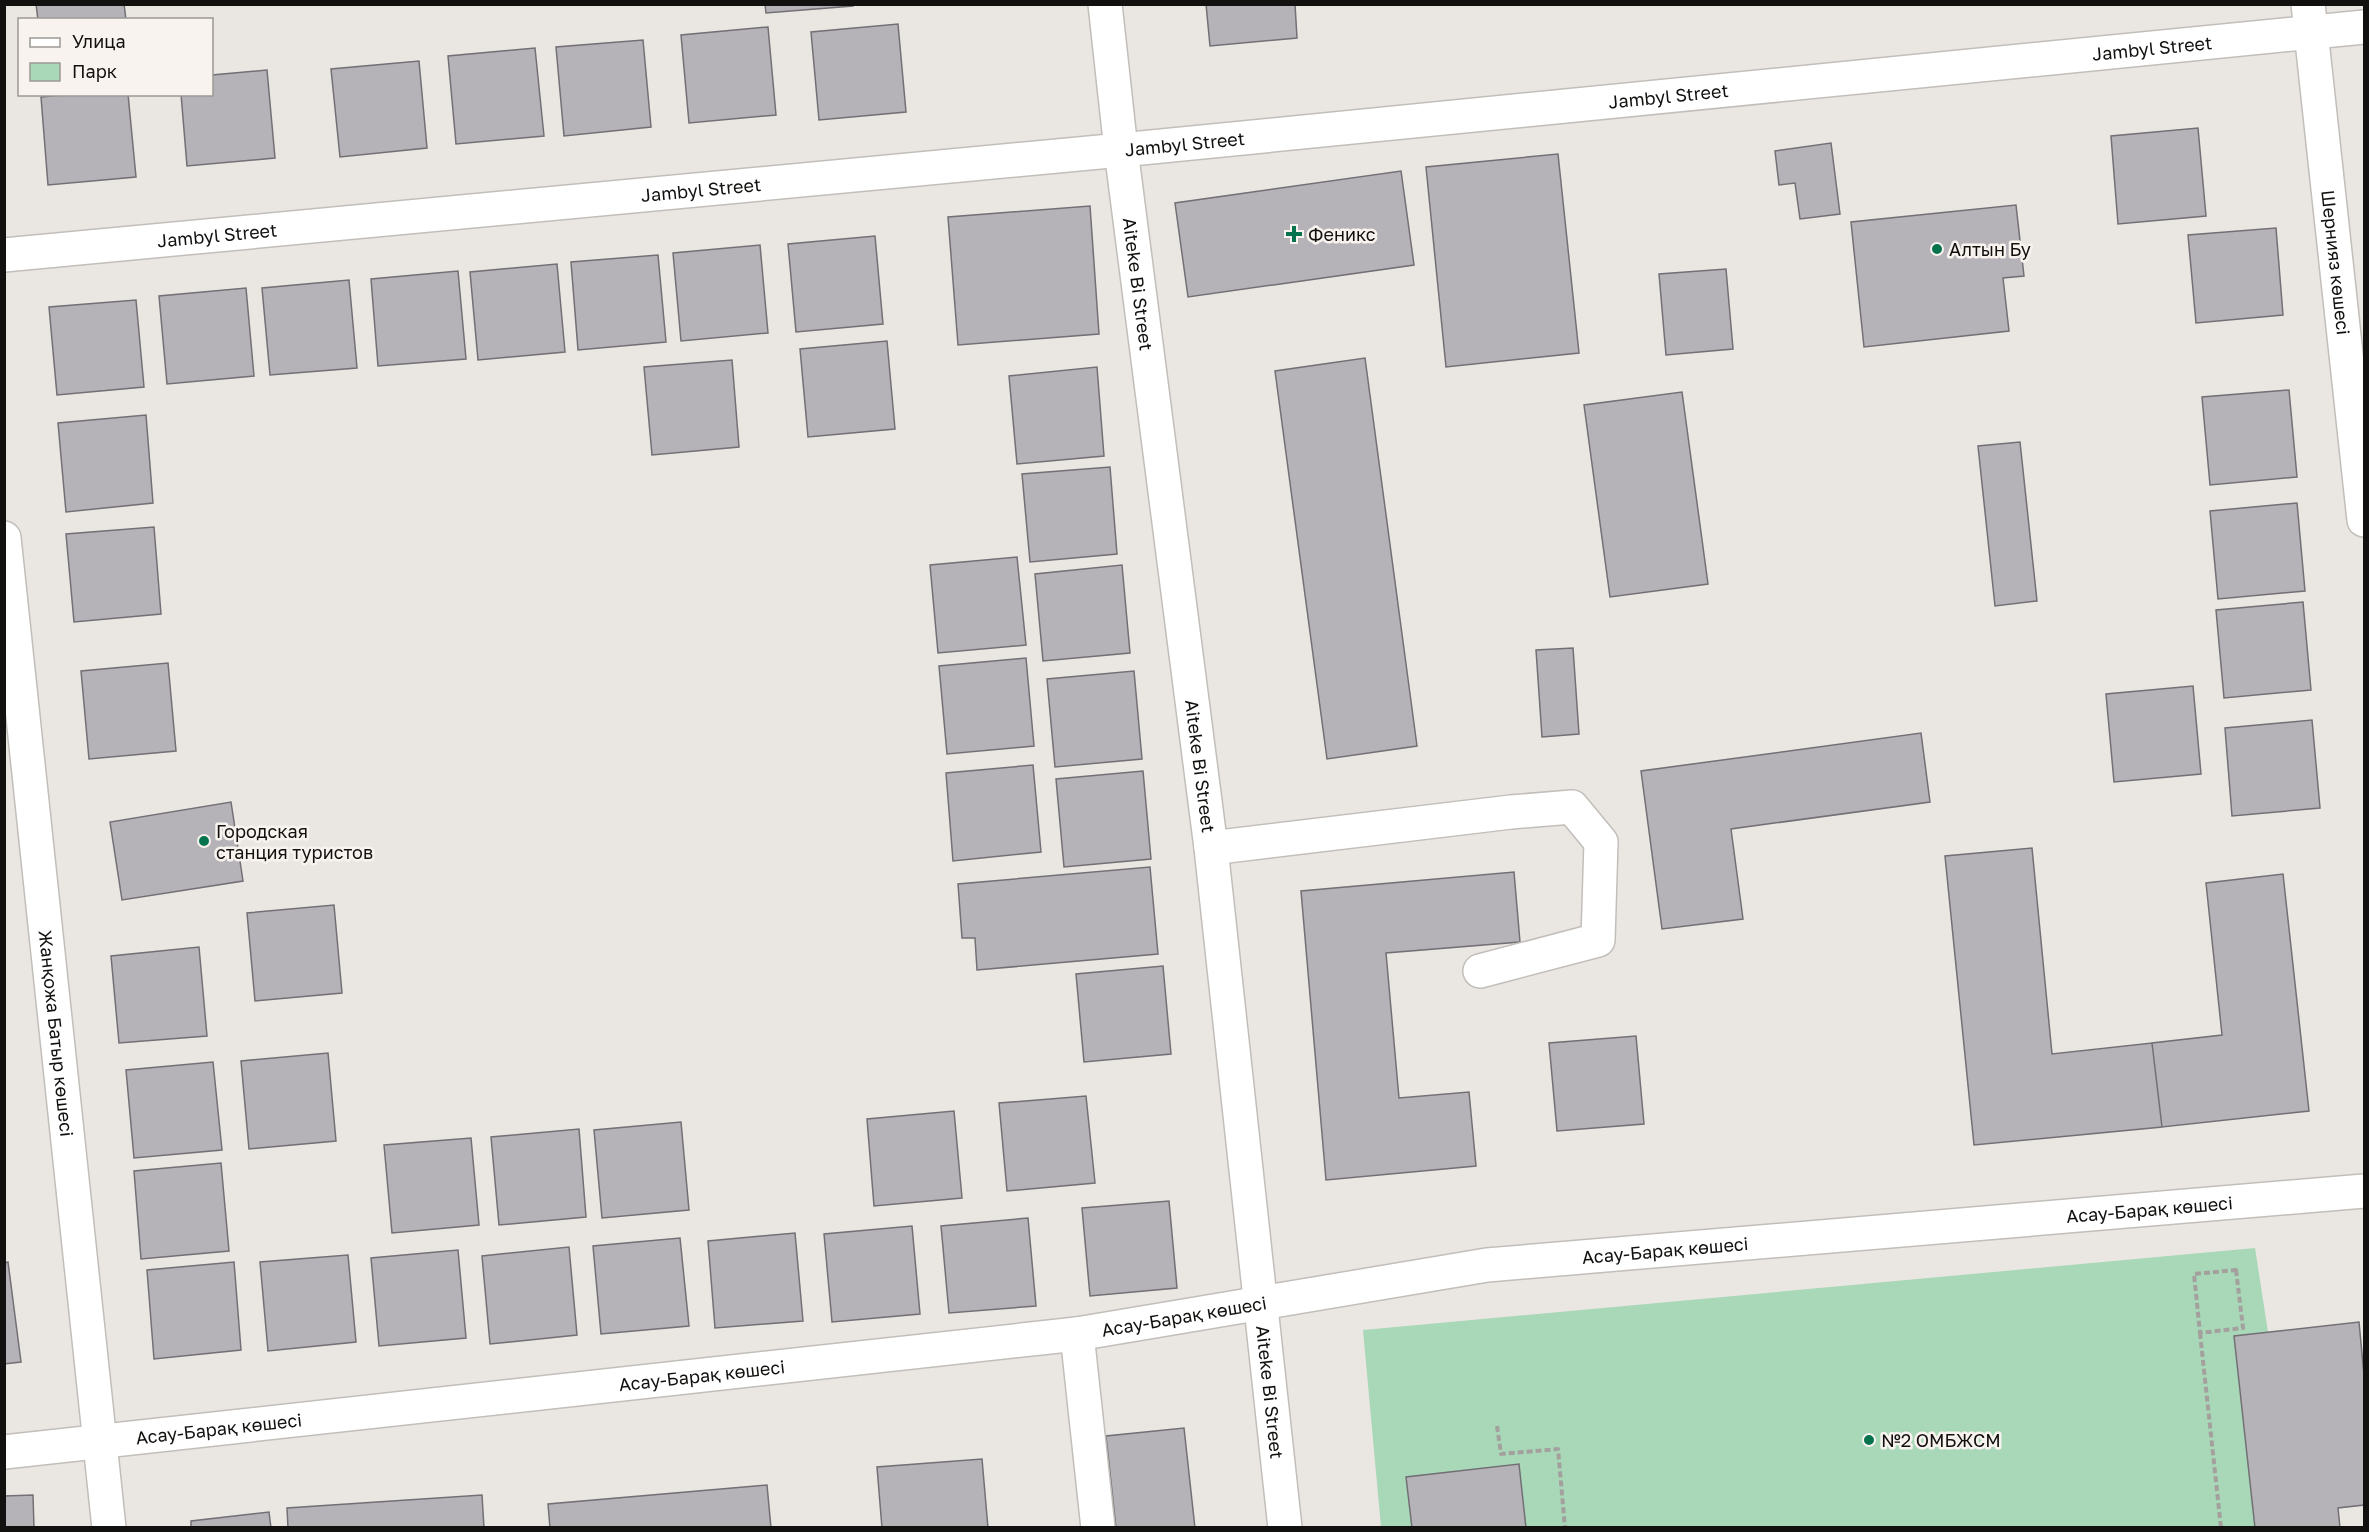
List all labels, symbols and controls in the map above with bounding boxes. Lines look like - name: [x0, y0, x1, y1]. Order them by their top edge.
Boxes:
- legend: [18, 18, 213, 96]
- text: Улица: [72, 30, 126, 52]
- street label: Jambyl Street: [2091, 31, 2213, 65]
- text: Парк: [72, 60, 117, 82]
- street label: Jambyl Street: [1607, 79, 1729, 113]
- street label: Jambyl Street: [1124, 127, 1246, 161]
- street label: Jambyl Street: [640, 173, 762, 206]
- street label: Шернияз көшесі: [2317, 189, 2355, 336]
- street label: Aiteke Bi Street: [1119, 216, 1158, 352]
- street label: Jambyl Street: [156, 218, 278, 252]
- place label: Феникс: [1308, 223, 1376, 245]
- marker: Феникс: [1285, 225, 1303, 243]
- place label: Алтын Бу: [1949, 238, 2031, 260]
- marker: Алтын Бу: [1930, 242, 1944, 256]
- street label: Aiteke Bi Street: [1181, 698, 1220, 834]
- place label: Городская станция туристов: [216, 820, 373, 863]
- marker: Городская станция туристов: [197, 834, 211, 848]
- street label: Жанқожа Батыр көшесі: [35, 929, 78, 1138]
- street label: Асау-Барақ көшесі: [2065, 1191, 2234, 1227]
- street label: Асау-Барақ көшесі: [1581, 1232, 1749, 1268]
- street label: Асау-Барақ көшесі: [1100, 1291, 1268, 1341]
- street label: Aiteke Bi Street: [1252, 1324, 1288, 1460]
- street label: Асау-Барақ көшесі: [618, 1355, 786, 1395]
- street label: Асау-Барақ көшесі: [135, 1408, 303, 1448]
- place label: №2 ОМБЖСМ: [1881, 1429, 2001, 1451]
- marker: №2 ОМБЖСМ: [1862, 1433, 1876, 1447]

